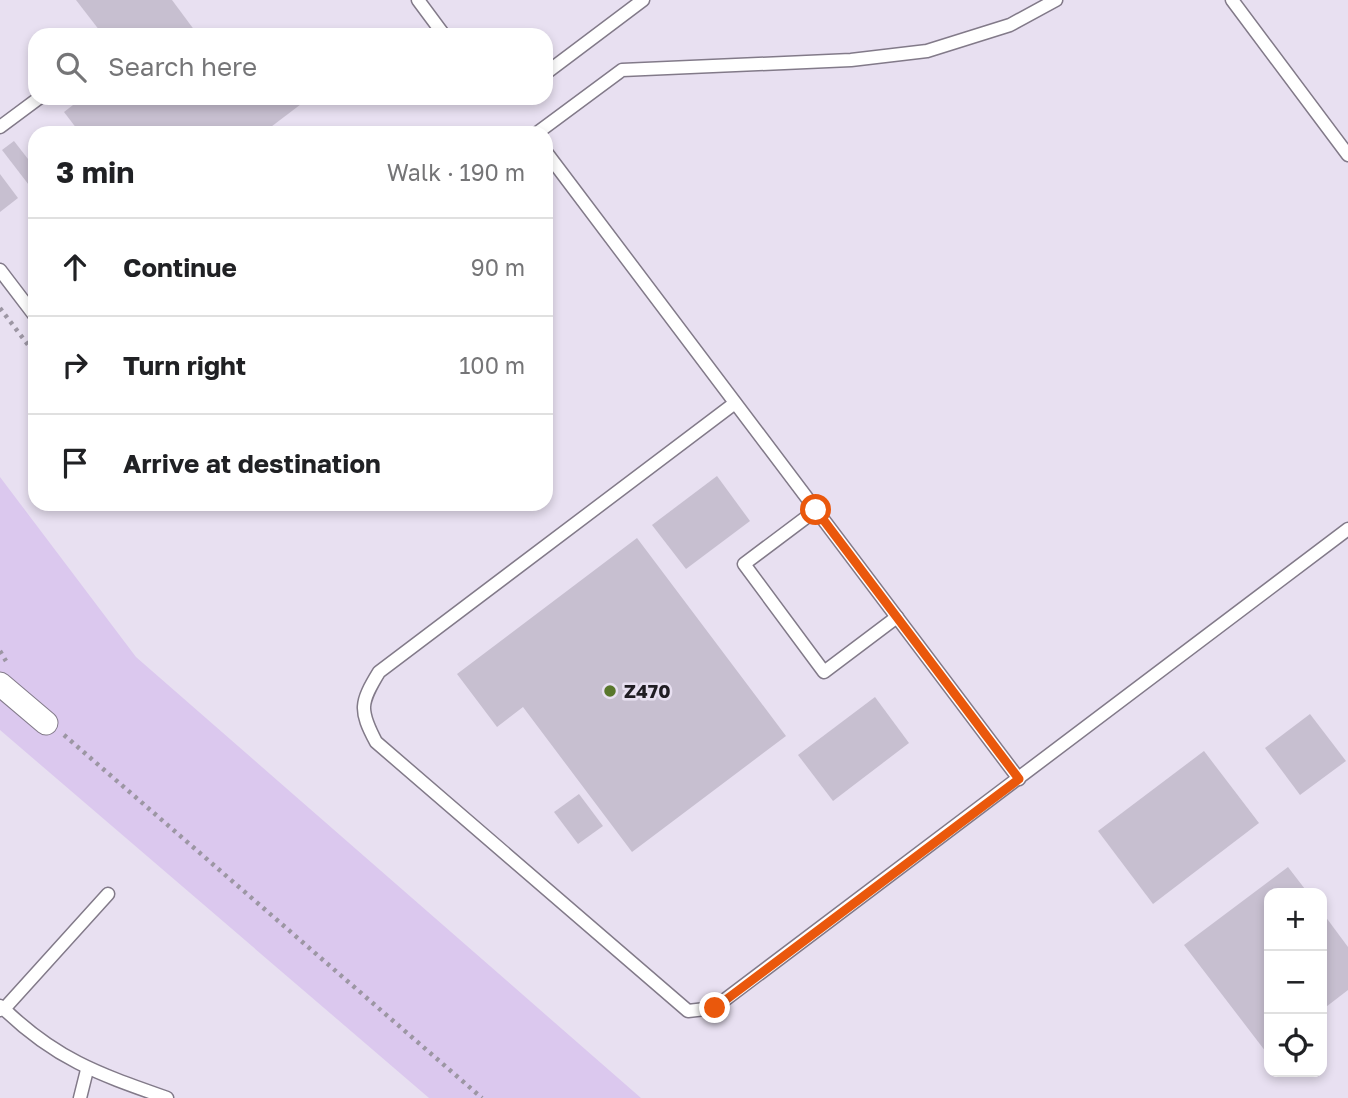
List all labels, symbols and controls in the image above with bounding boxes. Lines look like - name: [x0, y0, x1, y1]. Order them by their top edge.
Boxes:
- search box: [28, 28, 553, 105]
- icon: search: [52, 48, 90, 86]
- text: Search here: [108, 51, 257, 82]
- text: 3 min: [56, 154, 134, 190]
- text: Walk · 190 m: [387, 158, 525, 186]
- icon: ahead: [56, 248, 94, 286]
- text: Continue: [123, 252, 237, 283]
- text: 90 m: [471, 253, 525, 281]
- icon: right: [56, 346, 94, 384]
- text: Turn right: [123, 350, 246, 381]
- text: 100 m: [459, 351, 525, 379]
- icon: arrive: [56, 444, 94, 482]
- text: Arrive at destination: [123, 448, 381, 479]
- route start: [800, 494, 831, 525]
- place label: Z470: [624, 679, 671, 702]
- marker: Z470: [602, 683, 618, 699]
- map controls: [1264, 888, 1327, 1077]
- button: +: [1264, 888, 1327, 951]
- button: −: [1264, 951, 1327, 1014]
- route end: [699, 992, 730, 1023]
- button: locate: [1264, 1014, 1327, 1077]

